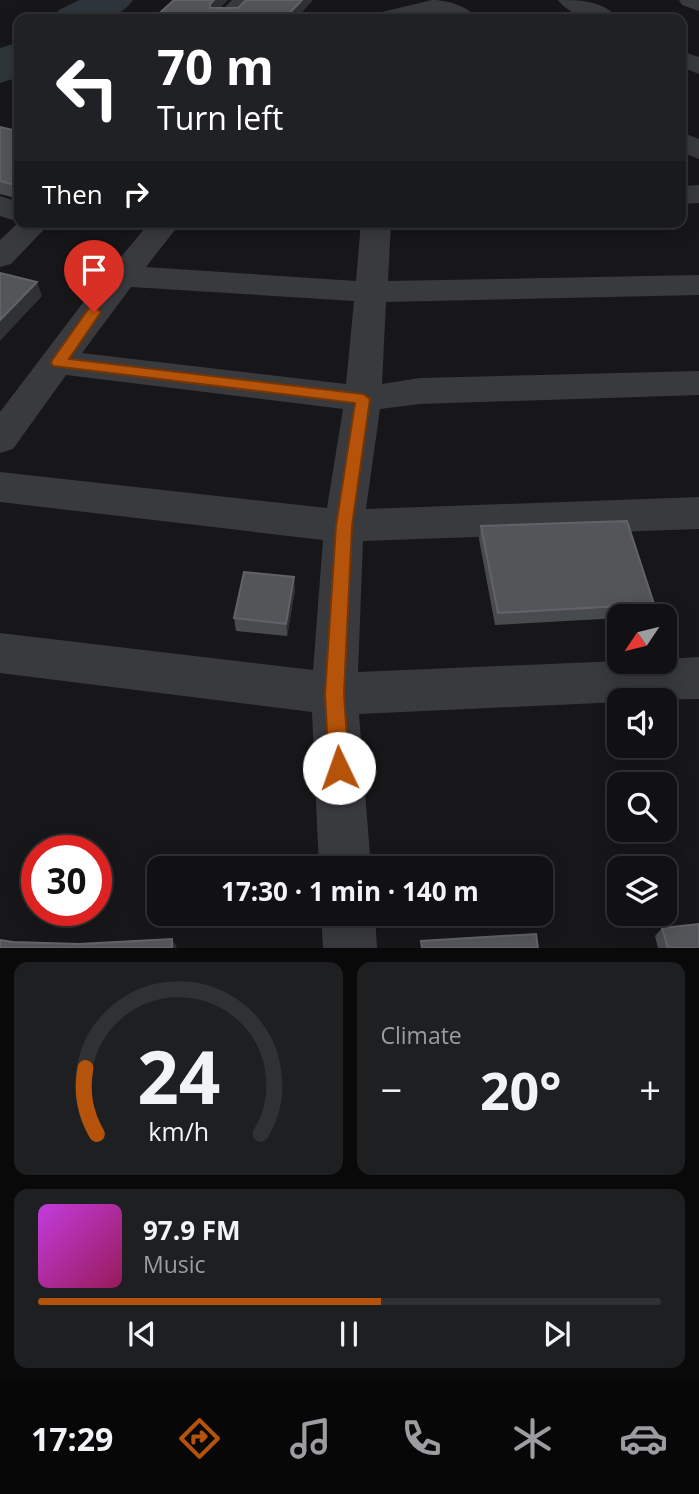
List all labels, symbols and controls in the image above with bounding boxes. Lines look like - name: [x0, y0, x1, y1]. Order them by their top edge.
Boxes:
- text: 70 m: [157, 33, 274, 99]
- icon: left: [42, 42, 133, 133]
- text: Turn left: [157, 96, 283, 139]
- icon: right: [117, 175, 155, 213]
- text: Then: [42, 176, 103, 212]
- pin: [64, 240, 124, 312]
- icon: arrive: [75, 251, 113, 289]
- north arrow: [607, 604, 677, 674]
- map controls: [607, 604, 677, 926]
- button: sound: [607, 688, 677, 758]
- position arrow: [302, 731, 376, 805]
- button: search: [607, 772, 677, 842]
- speed limit sign: 30: [21, 835, 112, 926]
- button: layers: [607, 856, 677, 926]
- text: 17:30 · 1 min · 140 m: [221, 873, 479, 909]
- text: Climate: [381, 1019, 462, 1051]
- text: 24: [137, 1027, 220, 1126]
- text: 20°: [480, 1054, 562, 1125]
- text: −: [381, 1063, 402, 1115]
- text: +: [639, 1063, 661, 1115]
- text: km/h: [148, 1114, 209, 1148]
- text: 97.9 FM: [143, 1212, 241, 1248]
- text: Music: [143, 1248, 206, 1280]
- icon: previous: [123, 1315, 161, 1353]
- icon: pause: [330, 1315, 368, 1353]
- icon: next: [538, 1315, 576, 1353]
- icon: directions: [175, 1414, 224, 1463]
- icon: music: [286, 1414, 335, 1463]
- icon: phone: [397, 1414, 446, 1463]
- icon: climate: [508, 1414, 557, 1463]
- icon: car: [619, 1414, 668, 1463]
- text: 17:29: [31, 1417, 113, 1460]

